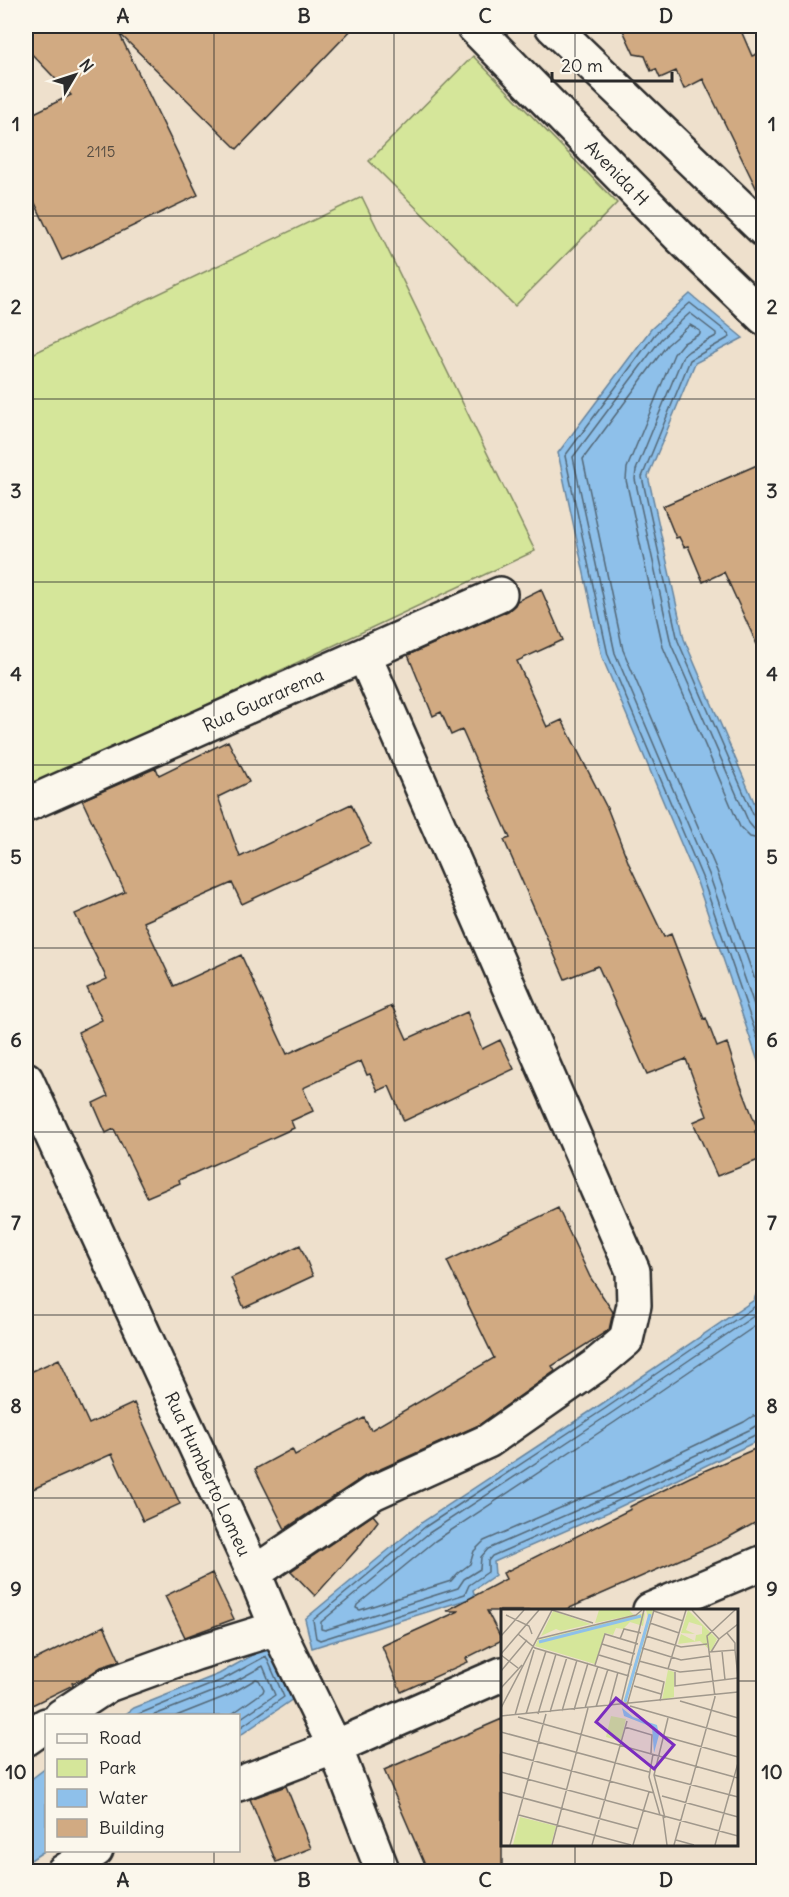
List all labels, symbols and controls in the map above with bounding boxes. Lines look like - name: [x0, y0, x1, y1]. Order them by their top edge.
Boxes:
- text: A: [117, 3, 130, 28]
- text: B: [297, 3, 311, 28]
- text: C: [478, 3, 492, 28]
- text: D: [659, 3, 673, 28]
- north arrow: [45, 45, 105, 105]
- scale bar: [552, 45, 672, 83]
- text: 20 m: [561, 54, 603, 77]
- text: N: [75, 55, 98, 76]
- text: 1: [12, 111, 20, 136]
- text: 1: [768, 111, 776, 136]
- street label: Avenida H: [580, 135, 654, 211]
- house number: 2115: [87, 142, 115, 161]
- text: 2: [11, 294, 22, 319]
- text: 2: [767, 294, 778, 319]
- text: 3: [10, 478, 22, 503]
- text: 3: [766, 478, 778, 503]
- text: 4: [10, 661, 22, 686]
- text: 4: [766, 661, 778, 686]
- street label: Rua Guararema: [199, 663, 327, 737]
- text: 5: [10, 844, 22, 869]
- text: 5: [766, 844, 778, 869]
- text: 6: [10, 1027, 22, 1052]
- text: 6: [766, 1027, 778, 1052]
- text: 7: [11, 1210, 21, 1235]
- text: 7: [767, 1210, 777, 1235]
- street label: Rua Humberto Lomeu: [160, 1388, 256, 1560]
- text: 8: [10, 1393, 22, 1418]
- text: 8: [766, 1393, 778, 1418]
- text: 9: [10, 1576, 22, 1601]
- text: 9: [766, 1576, 778, 1601]
- inset map: [501, 1609, 738, 1846]
- legend: [45, 1714, 240, 1852]
- text: Road: [99, 1726, 142, 1749]
- text: Park: [99, 1756, 136, 1779]
- text: 10: [5, 1759, 27, 1784]
- text: 10: [761, 1759, 783, 1784]
- text: Water: [99, 1786, 149, 1809]
- text: Building: [99, 1816, 164, 1839]
- text: A: [117, 1867, 130, 1892]
- text: B: [297, 1867, 311, 1892]
- text: C: [478, 1867, 492, 1892]
- text: D: [659, 1867, 673, 1892]

